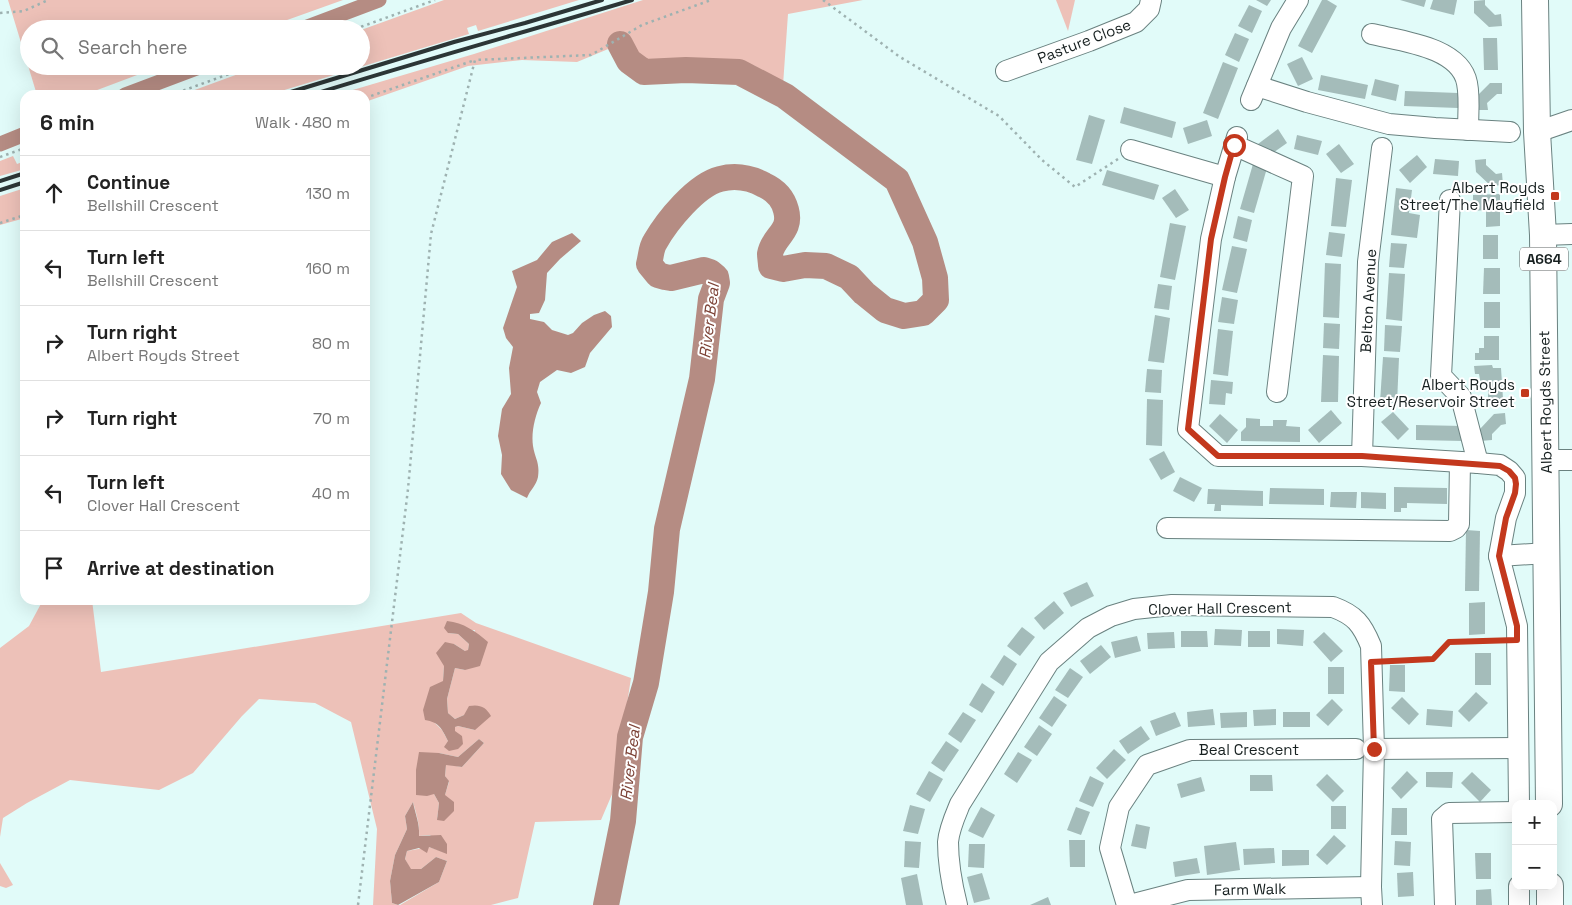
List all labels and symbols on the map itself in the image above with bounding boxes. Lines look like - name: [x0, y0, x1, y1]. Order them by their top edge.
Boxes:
- street label: Pasture Close: [1035, 14, 1134, 68]
- route start: [1223, 134, 1246, 157]
- place label: Albert Royds Street/The Mayfield: [1400, 178, 1545, 214]
- marker: Albert Royds Street/The Mayfield: [1549, 190, 1561, 202]
- street label: Belton Avenue: [1356, 248, 1380, 354]
- road number: A664: [1520, 248, 1568, 270]
- water label: River Beal: [694, 280, 724, 360]
- street label: Albert Royds Street: [1534, 330, 1556, 474]
- place label: Albert Royds Street/Reservoir Street: [1347, 375, 1515, 411]
- marker: Albert Royds Street/Reservoir Street: [1519, 387, 1531, 399]
- street label: Clover Hall Crescent: [1148, 597, 1292, 619]
- water label: River Beal: [615, 722, 645, 802]
- route end: [1363, 738, 1386, 761]
- street label: Beal Crescent: [1199, 740, 1299, 759]
- street label: Farm Walk: [1214, 879, 1286, 899]

